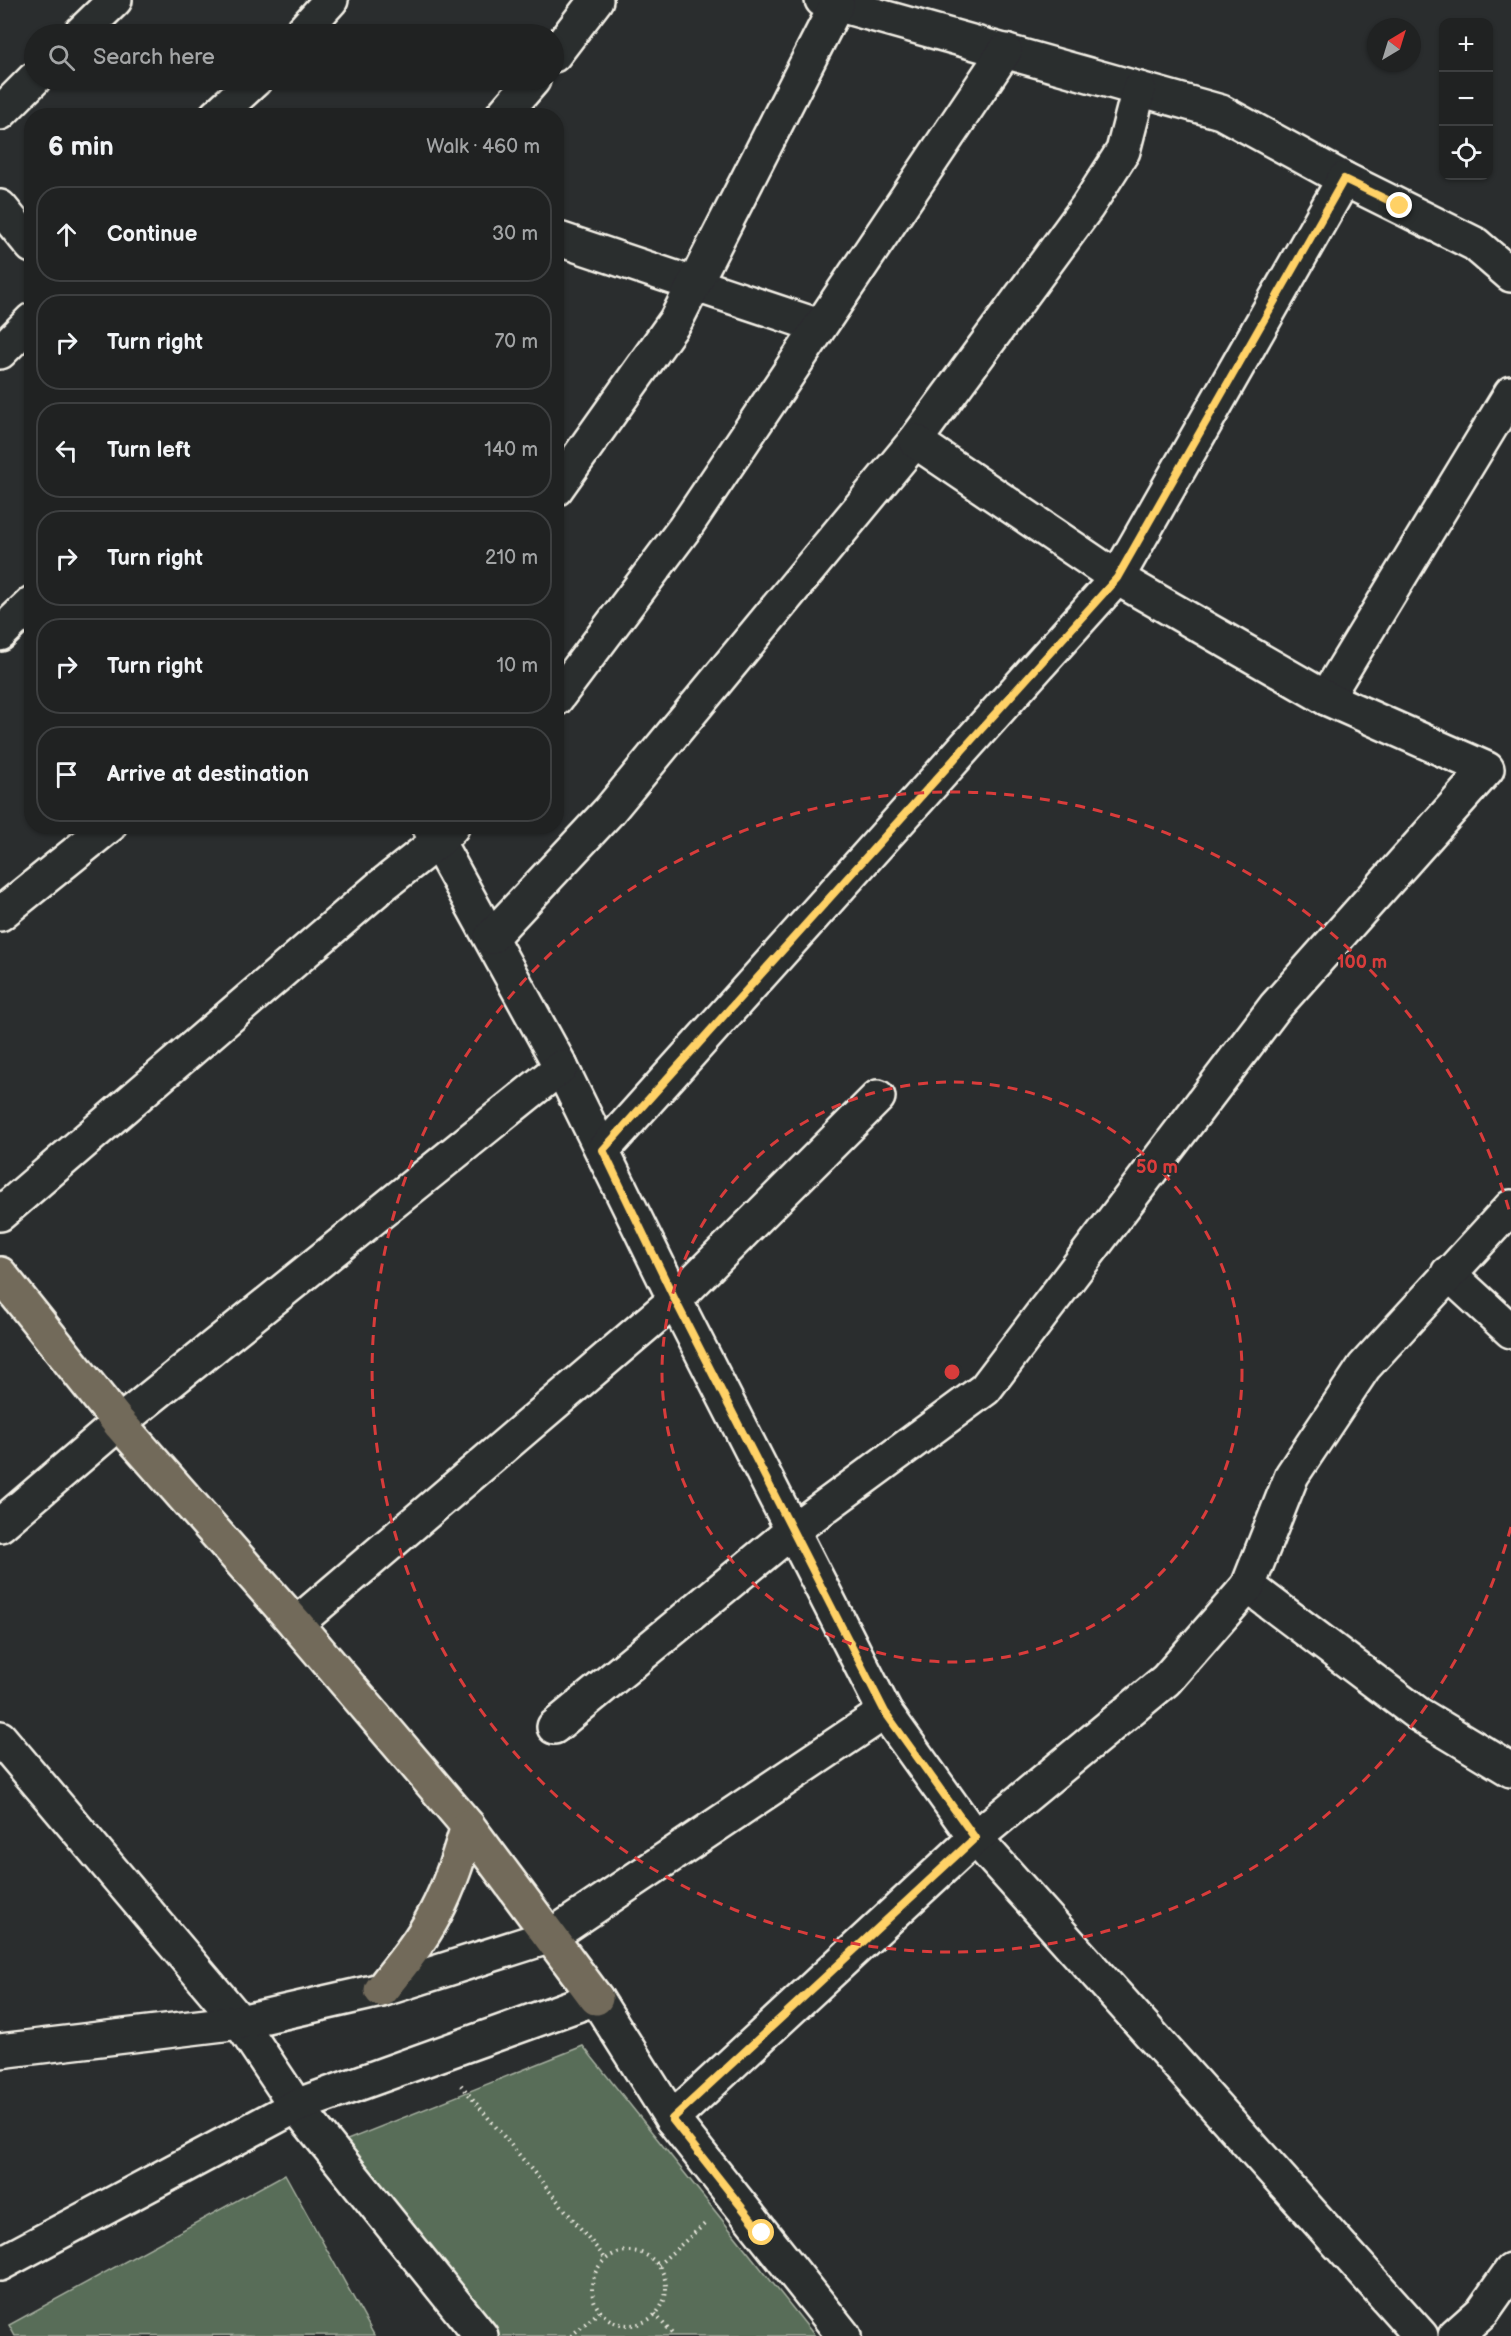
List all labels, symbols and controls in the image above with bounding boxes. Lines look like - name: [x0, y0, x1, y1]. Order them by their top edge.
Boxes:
- north arrow: [1367, 18, 1421, 72]
- map controls: [1439, 18, 1493, 180]
- button: +: [1439, 18, 1493, 72]
- search box: [24, 24, 564, 90]
- icon: search: [45, 41, 78, 74]
- text: Search here: [93, 44, 215, 71]
- button: −: [1439, 72, 1493, 126]
- button: locate: [1439, 126, 1493, 180]
- text: 6 min: [48, 132, 114, 163]
- text: Walk · 460 m: [426, 135, 540, 159]
- route end: [1386, 192, 1412, 218]
- icon: ahead: [50, 218, 83, 251]
- text: Continue: [107, 221, 197, 248]
- text: 30 m: [492, 222, 538, 246]
- icon: right: [50, 326, 83, 359]
- text: Turn right: [107, 329, 203, 356]
- text: 70 m: [494, 330, 538, 354]
- icon: left: [50, 434, 83, 467]
- text: Turn left: [107, 437, 191, 464]
- text: 140 m: [484, 438, 538, 462]
- icon: right: [50, 542, 83, 575]
- text: Turn right: [107, 545, 203, 572]
- text: 210 m: [485, 546, 538, 570]
- icon: right: [50, 650, 83, 683]
- text: Turn right: [107, 653, 203, 680]
- text: 10 m: [497, 654, 538, 678]
- icon: arrive: [50, 758, 83, 791]
- text: Arrive at destination: [107, 761, 309, 788]
- text: 100 m: [1337, 952, 1387, 973]
- text: 50 m: [1136, 1157, 1178, 1178]
- centre of rings: [942, 1362, 962, 1382]
- route start: [748, 2219, 774, 2245]

